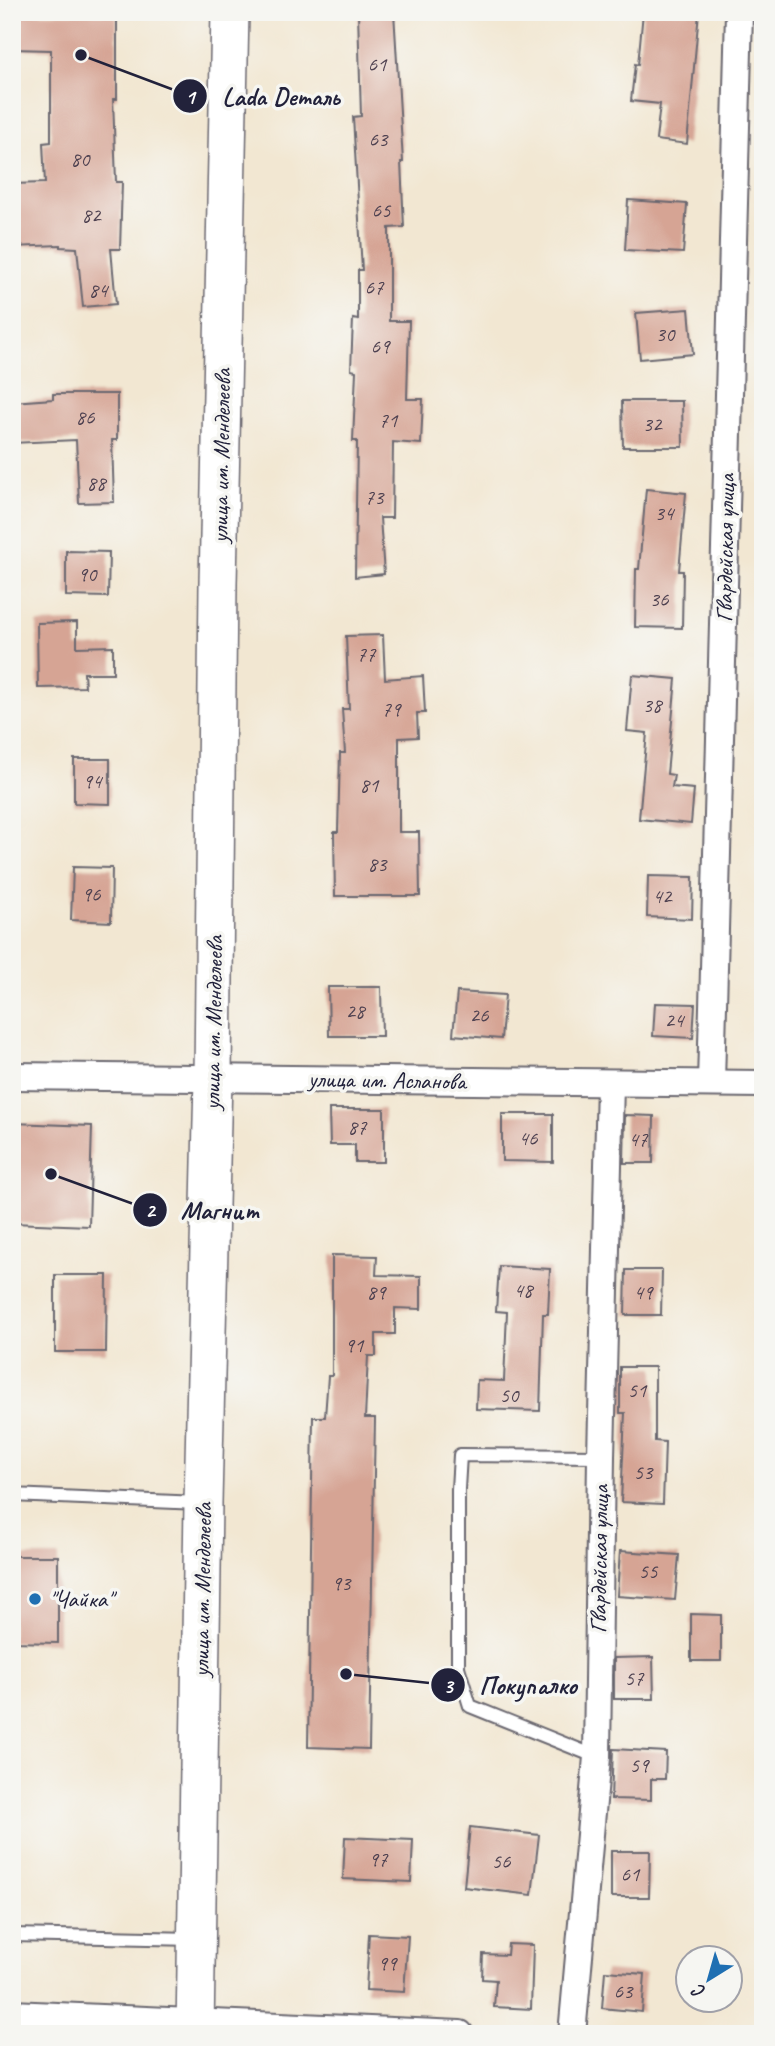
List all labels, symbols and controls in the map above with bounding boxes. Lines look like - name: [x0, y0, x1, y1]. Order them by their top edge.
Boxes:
- house number: 61: [368, 51, 388, 77]
- callout: Lada Dеталь: [173, 73, 353, 120]
- text: Lada Dеталь: [222, 80, 342, 113]
- text: 1: [185, 84, 197, 110]
- house number: 63: [369, 126, 389, 152]
- house number: 80: [71, 146, 91, 172]
- house number: 65: [372, 197, 392, 223]
- house number: 82: [82, 202, 102, 228]
- house number: 67: [365, 274, 385, 300]
- house number: 84: [89, 277, 110, 303]
- house number: 30: [656, 321, 676, 347]
- house number: 69: [371, 333, 391, 359]
- street label: улица им. Менделеева: [204, 367, 238, 545]
- house number: 86: [76, 404, 95, 430]
- house number: 71: [379, 407, 399, 433]
- house number: 32: [643, 411, 663, 437]
- house number: 88: [87, 470, 108, 496]
- street label: Гвардейская улица: [709, 472, 741, 622]
- house number: 73: [365, 484, 385, 510]
- house number: 34: [655, 500, 676, 526]
- house number: 90: [78, 561, 98, 587]
- house number: 36: [650, 586, 669, 612]
- house number: 77: [357, 641, 377, 667]
- house number: 38: [643, 692, 664, 718]
- house number: 79: [382, 696, 402, 722]
- house number: 94: [83, 768, 104, 794]
- house number: 81: [360, 772, 380, 798]
- house number: 83: [368, 851, 388, 877]
- house number: 96: [82, 881, 101, 907]
- house number: 42: [653, 883, 673, 909]
- street label: улица им. Менделеева: [196, 934, 230, 1112]
- house number: 28: [346, 998, 367, 1024]
- house number: 26: [470, 1002, 489, 1028]
- house number: 24: [665, 1007, 686, 1033]
- street label: улица им. Асланова: [306, 1064, 468, 1096]
- house number: 87: [348, 1114, 368, 1140]
- house number: 46: [519, 1125, 538, 1151]
- house number: 47: [629, 1126, 649, 1152]
- callout: Магнит: [132, 1186, 274, 1233]
- text: Магнит: [181, 1194, 260, 1227]
- text: 2: [145, 1197, 157, 1223]
- house number: 48: [514, 1277, 535, 1303]
- house number: 89: [367, 1279, 387, 1305]
- house number: 49: [634, 1279, 654, 1305]
- house number: 91: [345, 1332, 365, 1358]
- house number: 51: [628, 1377, 648, 1403]
- house number: 50: [500, 1382, 520, 1408]
- house number: 53: [634, 1459, 654, 1485]
- street label: Гвардейская улица: [583, 1483, 615, 1633]
- street label: улица им. Менделеева: [185, 1501, 219, 1679]
- house number: 55: [639, 1558, 659, 1584]
- house number: 93: [332, 1570, 352, 1596]
- place label: "Чайка": [49, 1584, 118, 1614]
- marker: "Чайка": [27, 1591, 43, 1607]
- callout: Покупалко: [430, 1662, 591, 1709]
- house number: 57: [625, 1665, 645, 1691]
- text: Покупалко: [479, 1669, 578, 1702]
- text: 3: [443, 1673, 455, 1699]
- house number: 59: [630, 1752, 650, 1778]
- house number: 97: [369, 1846, 389, 1872]
- house number: 56: [492, 1848, 511, 1874]
- house number: 61: [621, 1861, 641, 1887]
- north arrow: [674, 1944, 744, 2014]
- house number: 99: [378, 1950, 398, 1976]
- house number: 63: [614, 1978, 634, 2004]
- text: С: [686, 1978, 710, 2004]

